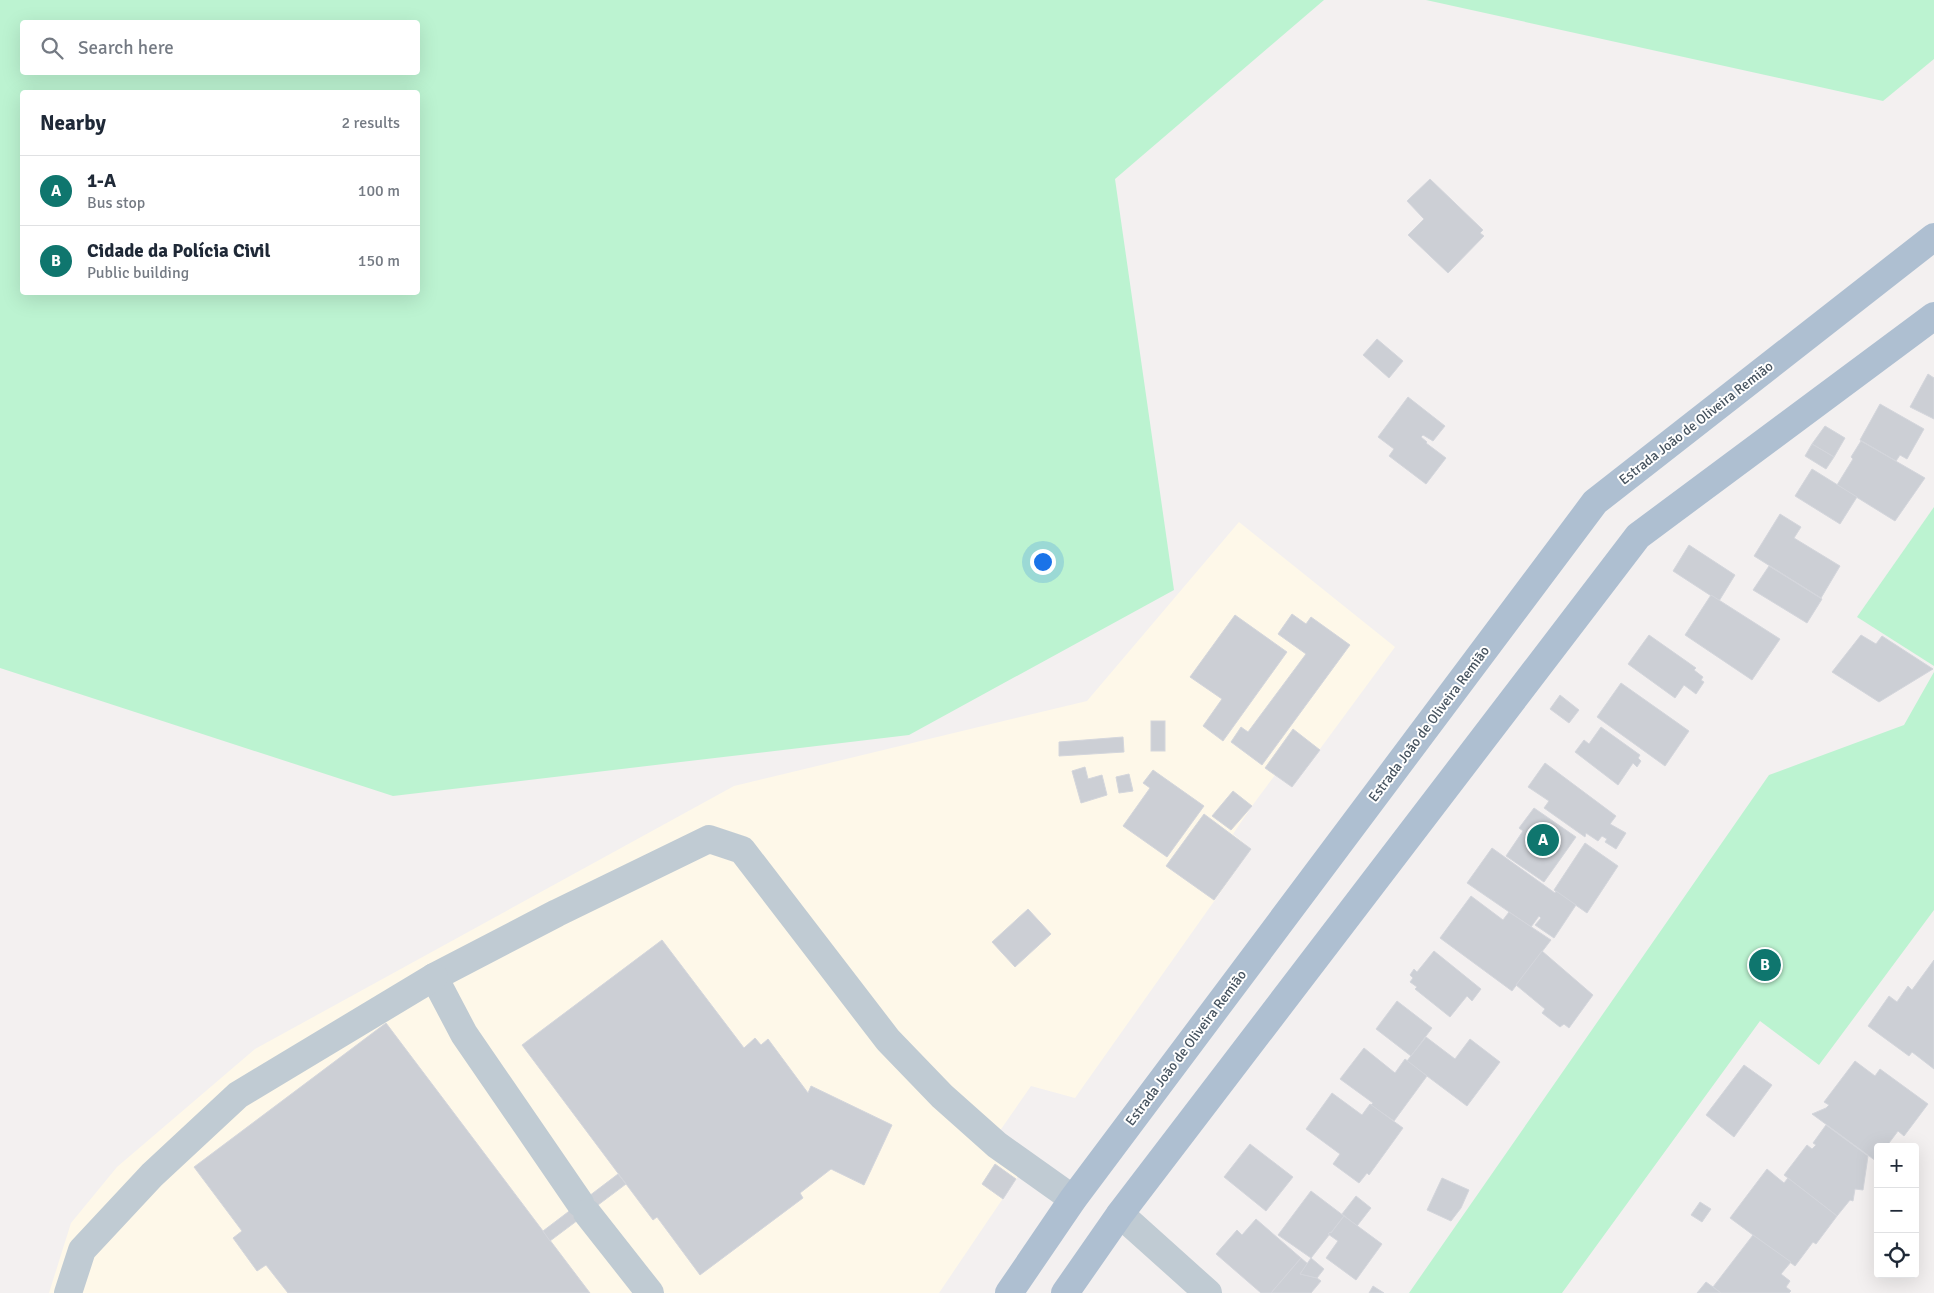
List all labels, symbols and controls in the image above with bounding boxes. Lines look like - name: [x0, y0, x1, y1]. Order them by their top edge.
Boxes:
- search box: [20, 20, 420, 75]
- icon: search: [38, 34, 66, 62]
- text: Search here: [78, 36, 174, 60]
- text: Nearby: [40, 110, 106, 136]
- text: 2 results: [341, 113, 400, 133]
- text: 1-A: [87, 169, 116, 193]
- text: A: [51, 181, 61, 201]
- text: 100 m: [358, 181, 400, 201]
- text: Bus stop: [87, 193, 145, 213]
- text: Cidade da Polícia Civil: [87, 239, 270, 263]
- text: B: [51, 251, 61, 271]
- text: 150 m: [358, 251, 400, 271]
- text: Public building: [87, 263, 189, 283]
- street label: Estrada João de Oliveira Remião: [1616, 358, 1776, 488]
- your location: [1030, 549, 1056, 575]
- street label: Estrada João de Oliveira Remião: [1365, 643, 1493, 805]
- pin: A: [1527, 821, 1559, 859]
- pin: B: [1749, 946, 1781, 984]
- street label: Estrada João de Oliveira Remião: [1122, 967, 1250, 1129]
- map controls: [1874, 1143, 1919, 1278]
- button: +: [1874, 1143, 1919, 1188]
- button: −: [1874, 1188, 1919, 1233]
- button: locate: [1874, 1233, 1919, 1278]

